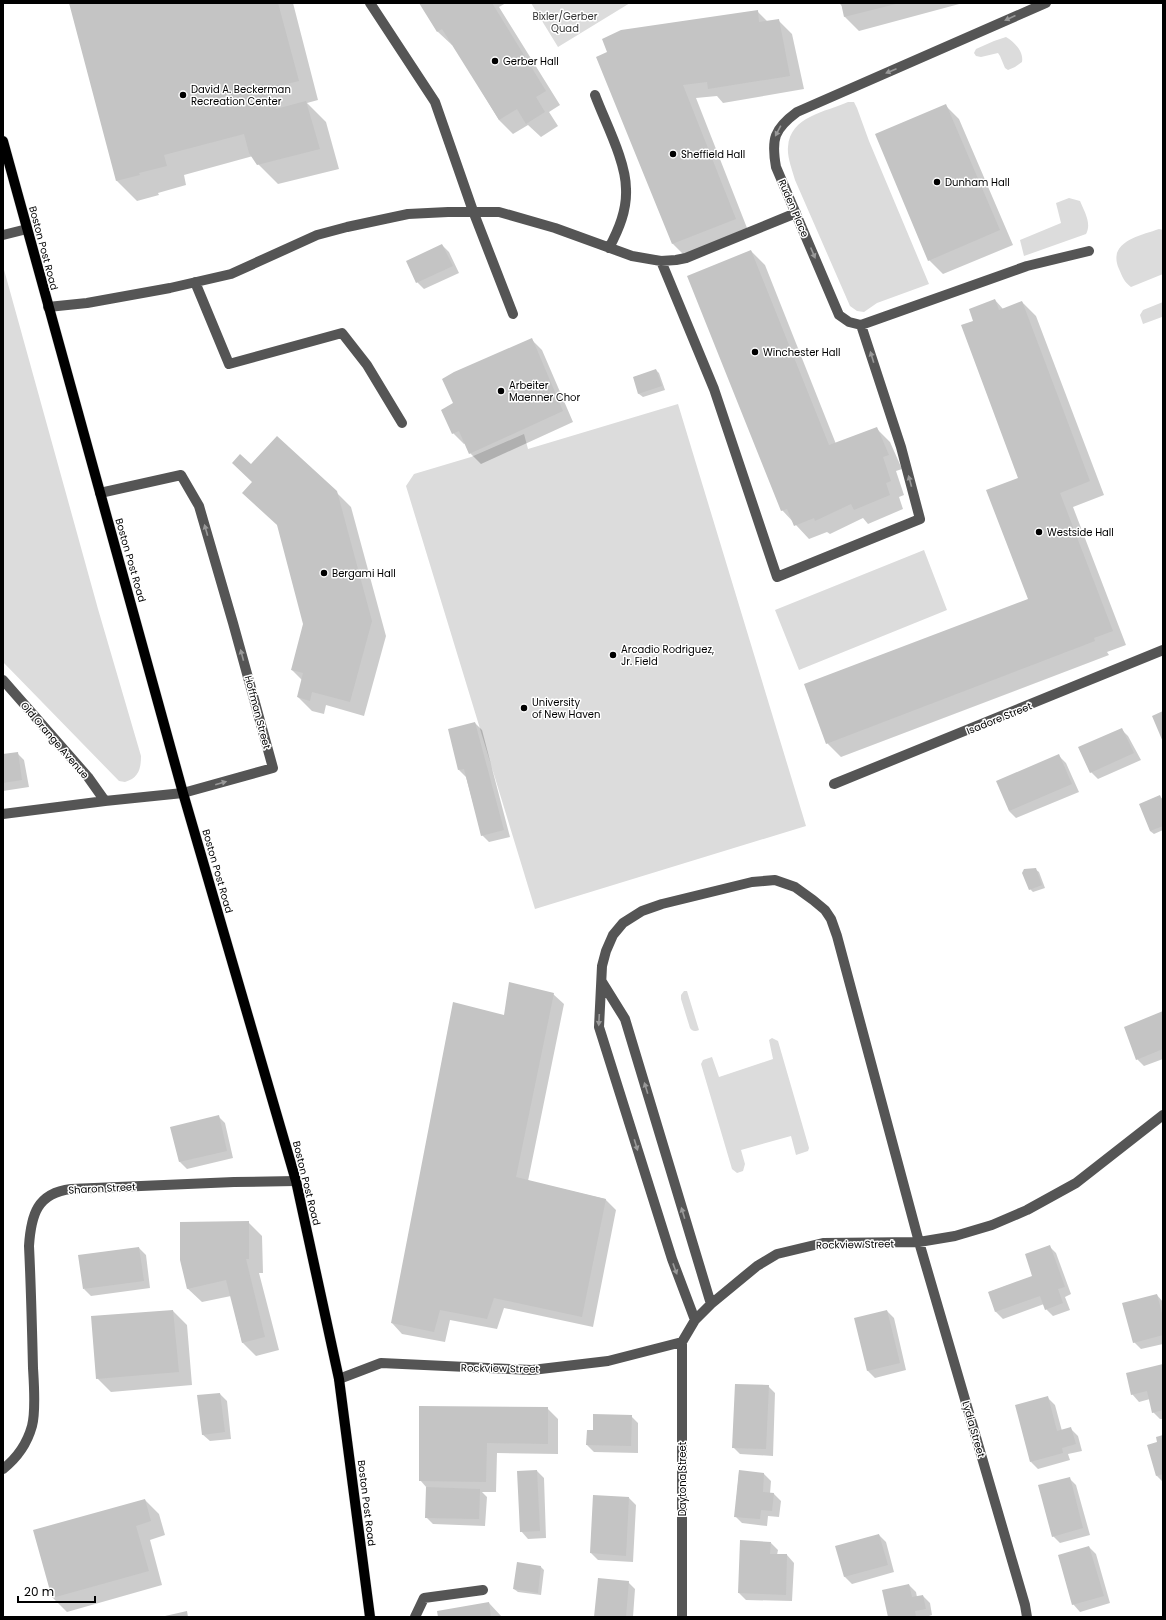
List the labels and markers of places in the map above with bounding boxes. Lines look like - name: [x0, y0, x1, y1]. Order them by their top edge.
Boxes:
- place label: Gerber Hall: [503, 54, 559, 69]
- marker: Gerber Hall: [490, 56, 500, 66]
- place label: David A. Beckerman Recreation Center: [191, 82, 291, 109]
- marker: David A. Beckerman Recreation Center: [178, 90, 188, 100]
- place label: Sheffield Hall: [681, 147, 745, 162]
- marker: Sheffield Hall: [668, 149, 678, 159]
- place label: Dunham Hall: [945, 175, 1010, 190]
- marker: Dunham Hall: [932, 177, 942, 187]
- place label: Winchester Hall: [763, 345, 840, 360]
- marker: Winchester Hall: [750, 347, 760, 357]
- place label: Arbeiter Maenner Chor: [509, 378, 580, 405]
- marker: Arbeiter Maenner Chor: [496, 386, 506, 396]
- place label: Westside Hall: [1047, 525, 1114, 540]
- marker: Westside Hall: [1034, 527, 1044, 537]
- place label: Bergami Hall: [332, 566, 396, 581]
- marker: Bergami Hall: [319, 568, 329, 578]
- place label: Arcadio Rodriguez, Jr. Field: [621, 642, 714, 669]
- marker: Arcadio Rodriguez, Jr. Field: [608, 650, 618, 660]
- place label: University of New Haven: [532, 695, 600, 722]
- marker: University of New Haven: [519, 703, 529, 713]

